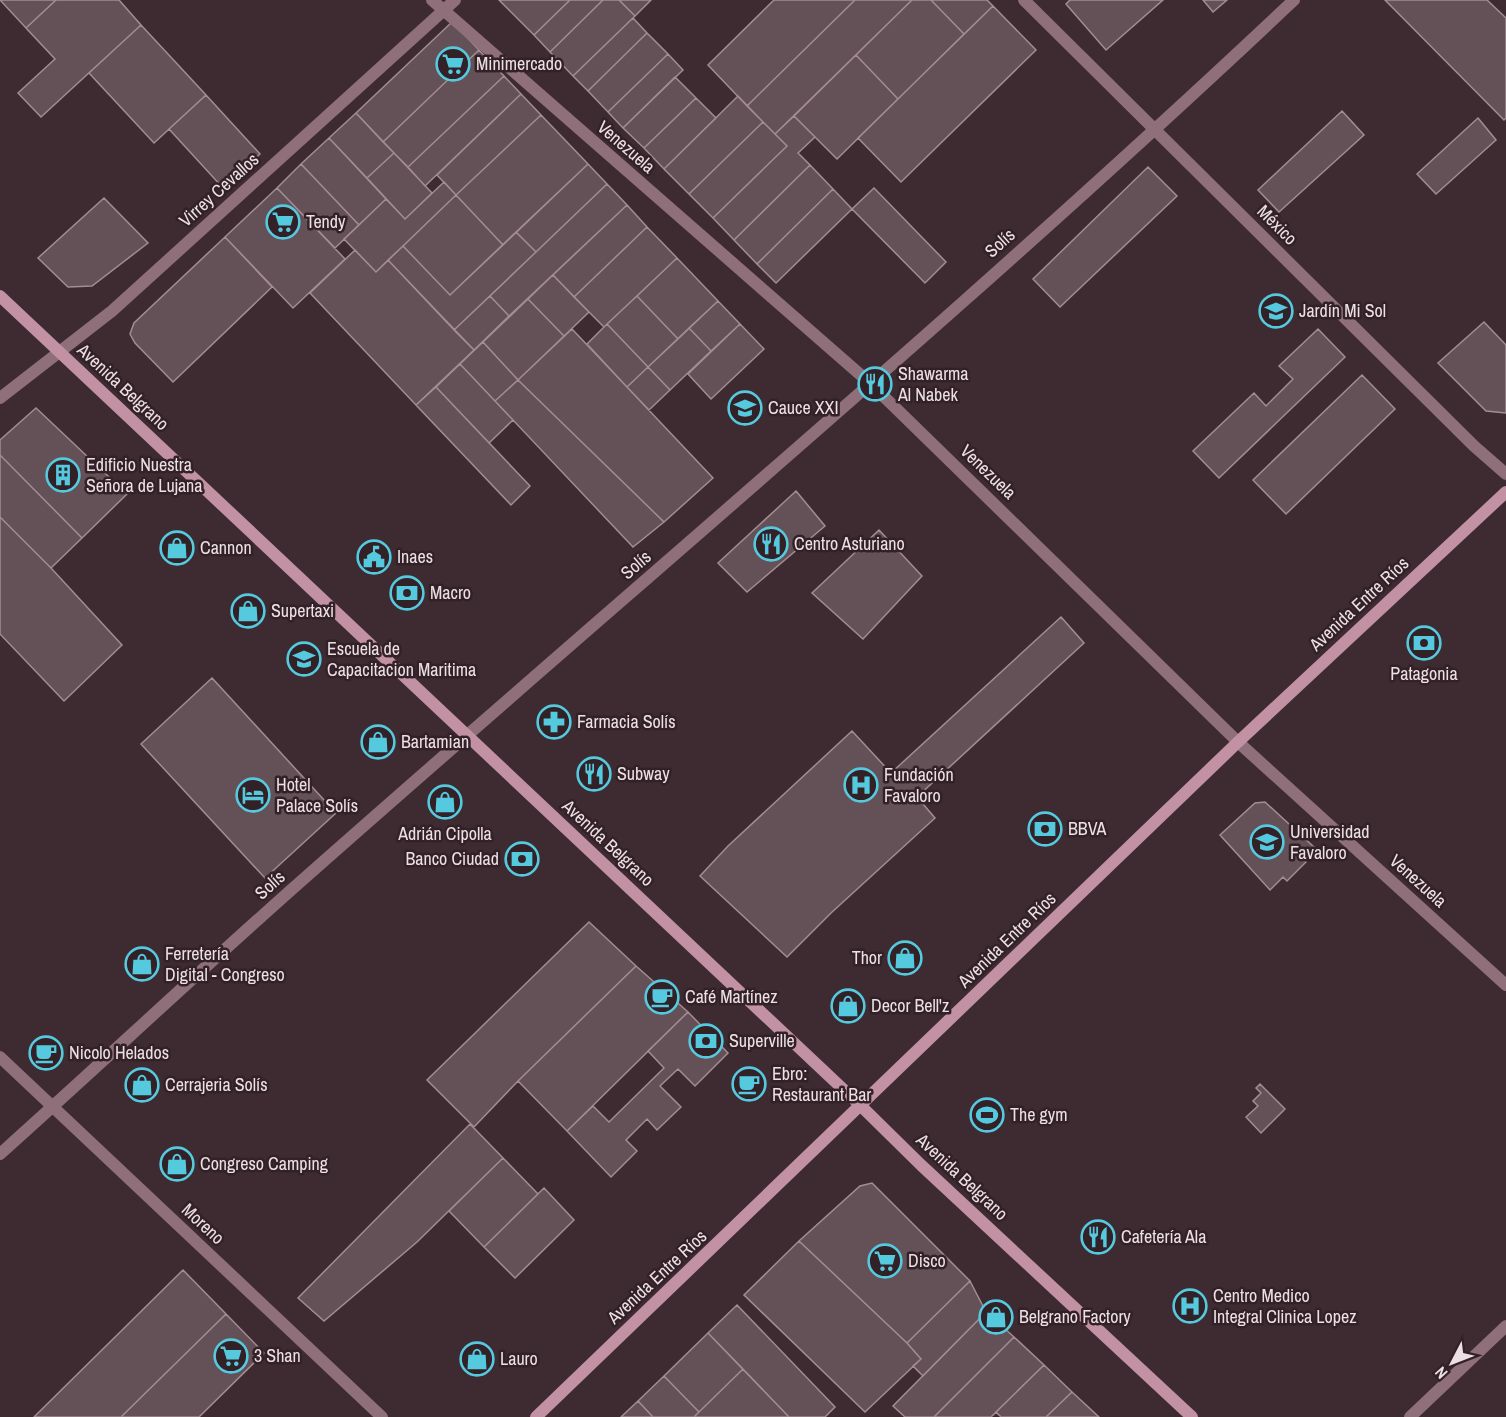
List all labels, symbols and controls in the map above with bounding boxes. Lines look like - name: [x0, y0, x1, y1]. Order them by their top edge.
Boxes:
- supermarket icon: Minimercado: [435, 46, 471, 82]
- place label: Minimercado: [476, 51, 562, 76]
- street label: Venezuela: [592, 115, 661, 179]
- street label: Virrey Cevallos: [173, 147, 264, 232]
- street label: México: [1252, 199, 1303, 250]
- supermarket icon: Tendy: [265, 204, 301, 240]
- place label: Tendy: [306, 209, 346, 234]
- street label: Solís: [979, 222, 1020, 263]
- school or university icon: Jardín Mi Sol: [1258, 293, 1294, 329]
- place label: Jardín Mi Sol: [1299, 298, 1386, 323]
- street label: Avenida Belgrano: [71, 337, 175, 436]
- place label: Shawarma Al Nabek: [897, 361, 969, 407]
- restaurant icon: Shawarma Al Nabek: [857, 366, 893, 402]
- school or university icon: Cauce XXI: [727, 390, 763, 426]
- place label: Cauce XXI: [768, 395, 839, 420]
- street label: Venezuela: [955, 439, 1022, 505]
- place label: Edificio Nuestra Señora de Lujana: [86, 452, 203, 498]
- building icon: Edificio Nuestra Señora de Lujana: [45, 457, 81, 493]
- restaurant icon: Centro Asturiano: [753, 526, 789, 562]
- shop icon: Cannon: [159, 530, 195, 566]
- place label: Centro Asturiano: [794, 531, 905, 556]
- place label: Cannon: [200, 535, 252, 560]
- public building icon: Inaes: [356, 539, 392, 575]
- place label: Inaes: [397, 544, 433, 569]
- street label: Solís: [615, 544, 656, 585]
- street label: Avenida Entre Ríos: [1303, 551, 1414, 657]
- bank icon: Macro: [389, 575, 425, 611]
- place label: Macro: [430, 580, 471, 605]
- shop icon: Supertaxi: [230, 593, 266, 629]
- place label: Supertaxi: [271, 598, 334, 623]
- bank icon: Patagonia: [1406, 625, 1442, 661]
- place label: Escuela de Capacitacion Maritima: [327, 636, 476, 682]
- school or university icon: Escuela de Capacitacion Maritima: [286, 641, 322, 677]
- place label: Patagonia: [1390, 661, 1458, 686]
- pharmacy icon: Farmacia Solís: [536, 704, 572, 740]
- place label: Farmacia Solís: [577, 709, 676, 734]
- shop icon: Bartamian: [360, 724, 396, 760]
- place label: Bartamian: [401, 729, 469, 754]
- restaurant icon: Subway: [576, 756, 612, 792]
- place label: Subway: [617, 761, 670, 786]
- place label: Fundación Favaloro: [884, 762, 954, 808]
- hospital icon: Fundación Favaloro: [843, 767, 879, 803]
- place label: Hotel Palace Solís: [276, 772, 358, 818]
- hotel icon: Hotel Palace Solís: [235, 777, 271, 813]
- shop icon: Adrián Cipolla: [427, 784, 463, 820]
- street label: Avenida Belgrano: [556, 793, 660, 892]
- bank icon: BBVA: [1027, 811, 1063, 847]
- place label: BBVA: [1068, 816, 1106, 841]
- place label: Universidad Favaloro: [1290, 819, 1370, 865]
- place label: Adrián Cipolla: [397, 821, 492, 846]
- school or university icon: Universidad Favaloro: [1249, 824, 1285, 860]
- bank icon: Banco Ciudad: [504, 841, 540, 877]
- place label: Banco Ciudad: [405, 846, 499, 871]
- street label: Venezuela: [1384, 848, 1452, 913]
- street label: Solís: [249, 864, 290, 905]
- street label: Avenida Entre Ríos: [951, 886, 1061, 994]
- shop icon: Thor: [887, 940, 923, 976]
- place label: Ferretería Digital - Congreso: [165, 941, 285, 987]
- place label: Thor: [852, 945, 882, 970]
- shop icon: Ferretería Digital - Congreso: [124, 946, 160, 982]
- cafe icon: Café Martínez: [644, 979, 680, 1015]
- place label: Café Martínez: [685, 984, 778, 1009]
- shop icon: Decor Bell'z: [830, 988, 866, 1024]
- place label: Decor Bell'z: [871, 993, 949, 1018]
- bank icon: Superville: [688, 1023, 724, 1059]
- place label: Superville: [729, 1028, 795, 1053]
- cafe icon: Nicolo Helados: [28, 1035, 64, 1071]
- place label: Nicolo Helados: [69, 1040, 169, 1065]
- place label: Ebro: Restaurant Bar: [772, 1061, 871, 1107]
- cafe icon: Ebro: Restaurant Bar: [731, 1066, 767, 1102]
- shop icon: Cerrajeria Solís: [124, 1067, 160, 1103]
- place label: Cerrajeria Solís: [165, 1072, 268, 1097]
- sports icon: The gym: [969, 1097, 1005, 1133]
- place label: The gym: [1010, 1102, 1067, 1127]
- street label: Avenida Belgrano: [910, 1127, 1014, 1226]
- shop icon: Congreso Camping: [159, 1146, 195, 1182]
- place label: Congreso Camping: [200, 1151, 329, 1176]
- street label: Moreno: [177, 1197, 230, 1250]
- restaurant icon: Cafetería Ala: [1080, 1219, 1116, 1255]
- street label: Avenida Entre Ríos: [601, 1224, 712, 1330]
- place label: Cafetería Ala: [1121, 1224, 1206, 1249]
- supermarket icon: Disco: [867, 1243, 903, 1279]
- place label: Disco: [908, 1248, 946, 1273]
- place label: Centro Medico Integral Clinica Lopez: [1213, 1283, 1357, 1329]
- hospital icon: Centro Medico Integral Clinica Lopez: [1172, 1288, 1208, 1324]
- shop icon: Belgrano Factory: [978, 1299, 1014, 1335]
- place label: Belgrano Factory: [1019, 1304, 1131, 1329]
- north arrow: [1422, 1333, 1482, 1393]
- supermarket icon: 3 Shan: [213, 1338, 249, 1374]
- shop icon: Lauro: [459, 1341, 495, 1377]
- place label: 3 Shan: [254, 1343, 301, 1368]
- place label: Lauro: [500, 1346, 538, 1371]
- text: N: [1430, 1362, 1452, 1384]

